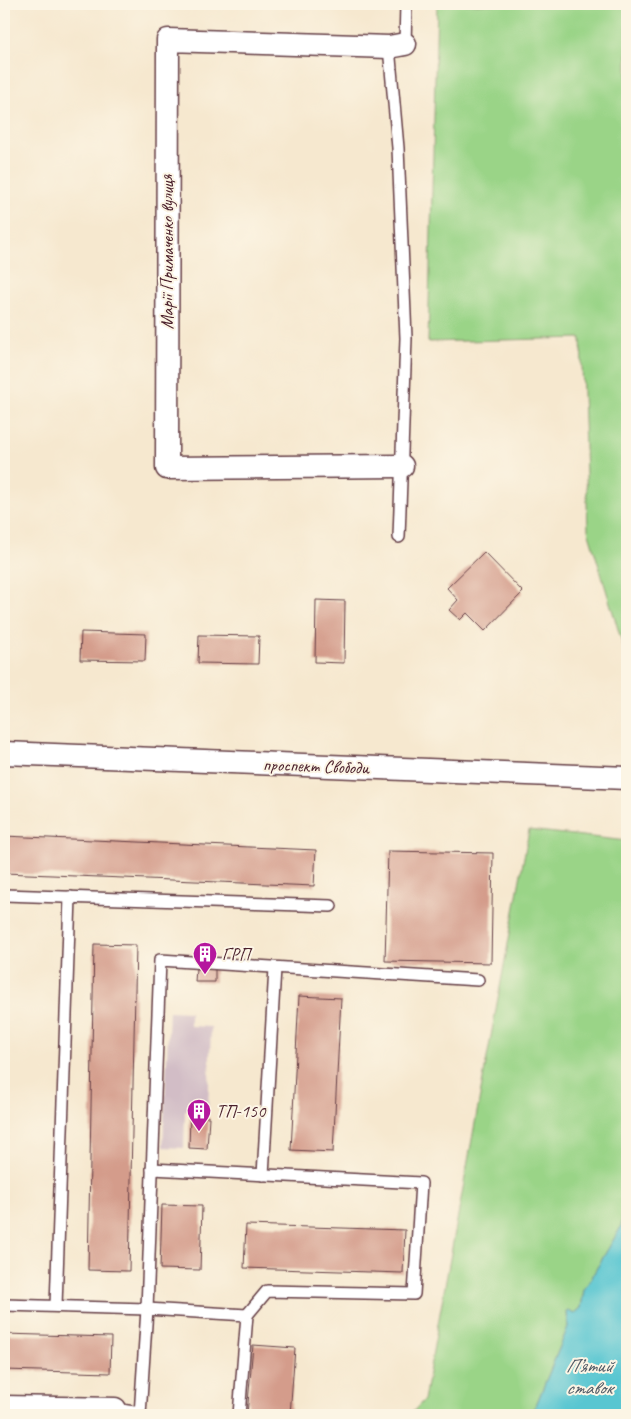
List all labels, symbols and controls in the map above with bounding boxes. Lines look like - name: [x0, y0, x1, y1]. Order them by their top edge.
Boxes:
- street label: Марії Примаченко вулиця: [156, 173, 178, 329]
- street label: проспект Свободи: [263, 753, 370, 779]
- building icon: ГРП: [192, 941, 218, 975]
- place label: ГРП: [222, 943, 253, 965]
- building icon: ТП-150: [186, 1098, 212, 1132]
- place label: ТП-150: [216, 1100, 267, 1122]
- water label: П’ятий ставок: [566, 1354, 616, 1400]

